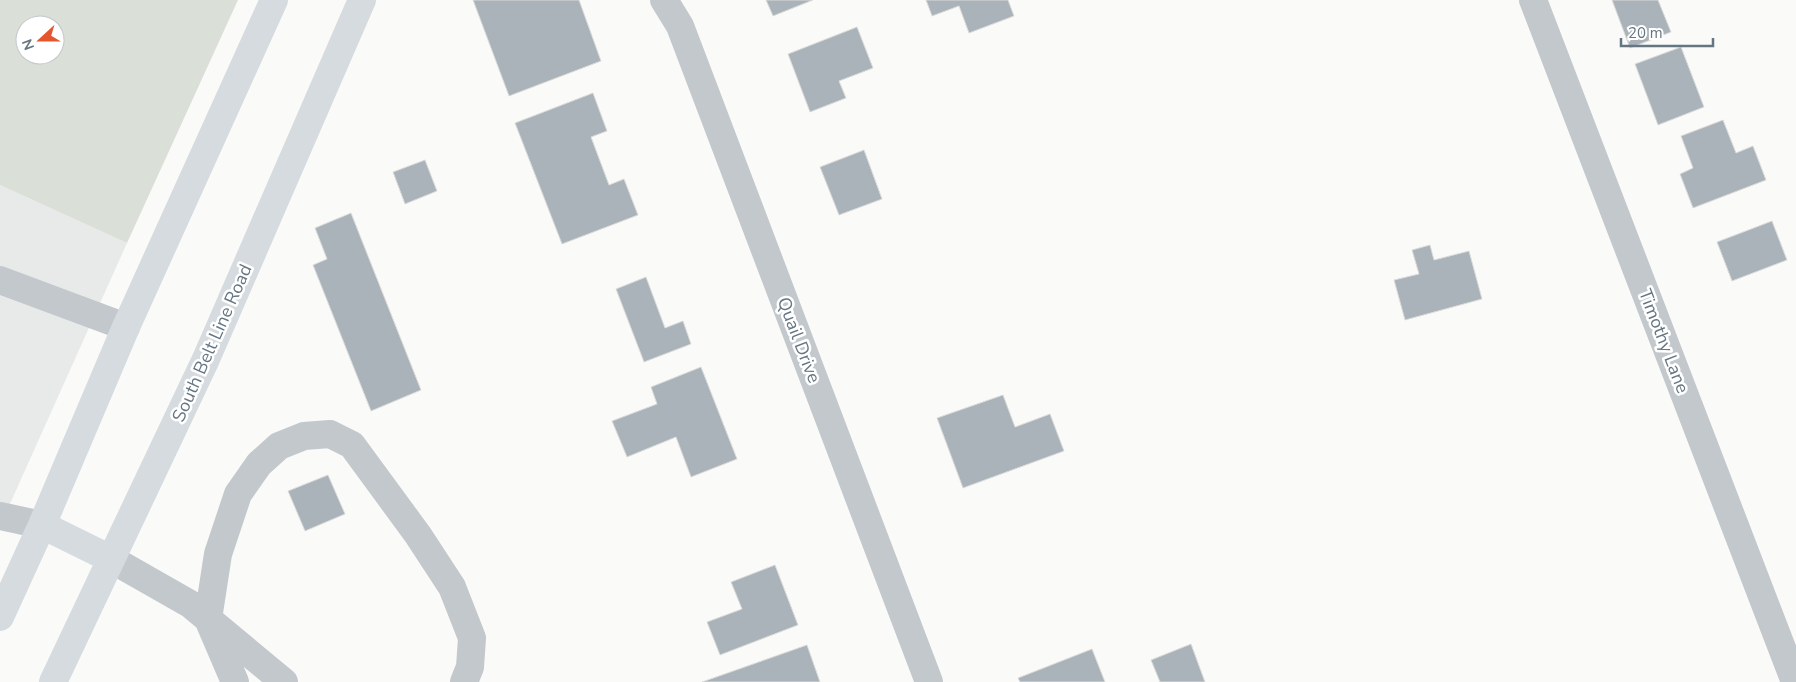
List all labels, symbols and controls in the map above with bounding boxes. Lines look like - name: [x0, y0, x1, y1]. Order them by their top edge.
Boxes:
- north arrow: [15, 15, 65, 65]
- scale bar: [1621, 15, 1714, 47]
- text: 20 m: [1628, 23, 1663, 43]
- text: N: [18, 36, 39, 53]
- street label: South Belt Line Road: [166, 260, 258, 426]
- street label: Timothy Lane: [1633, 285, 1695, 397]
- street label: Quail Drive: [772, 294, 826, 386]

